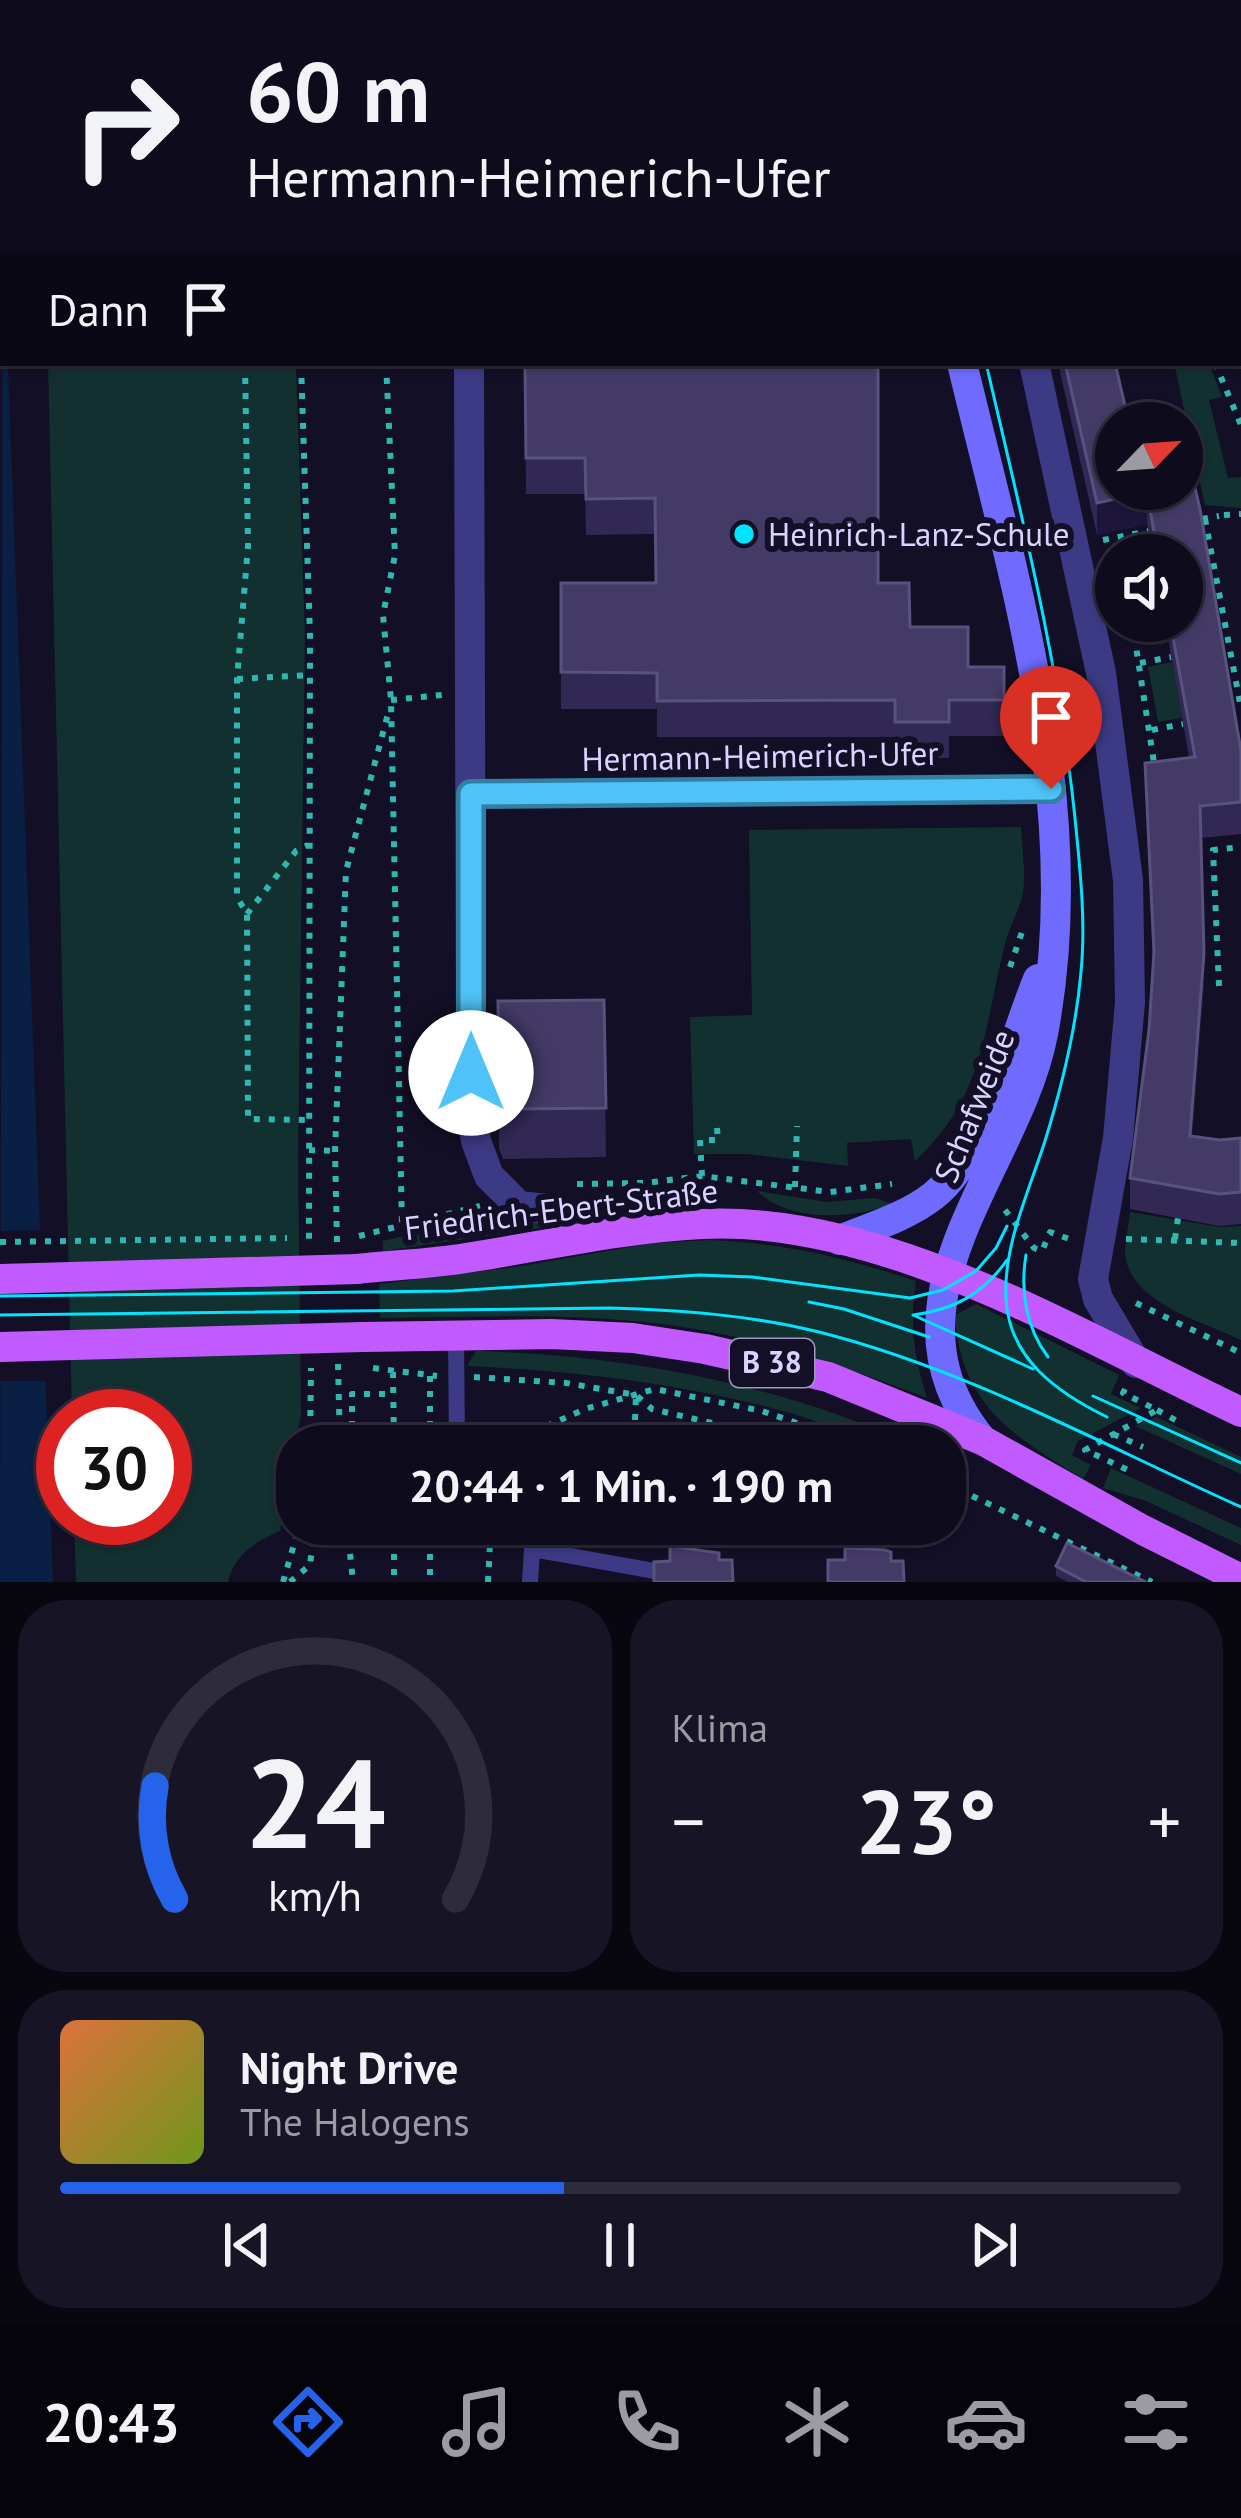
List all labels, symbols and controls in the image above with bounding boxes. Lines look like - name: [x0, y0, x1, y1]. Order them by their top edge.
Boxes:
- text: 60 m: [246, 36, 430, 145]
- icon: right: [48, 48, 204, 204]
- text: Hermann-Heimerich-Ufer: [246, 142, 831, 212]
- icon: arrive: [173, 276, 239, 342]
- text: Dann: [48, 280, 149, 338]
- north arrow: [1095, 402, 1203, 510]
- map controls: [1095, 402, 1203, 642]
- place label: Heinrich-Lanz-Schule: [768, 512, 1070, 555]
- marker: Heinrich-Lanz-Schule: [731, 521, 757, 547]
- button: sound: [1095, 534, 1203, 642]
- pin: [1000, 666, 1102, 789]
- icon: arrive: [1018, 684, 1084, 750]
- street label: Hermann-Heimerich-Ufer: [581, 731, 939, 780]
- position arrow: [408, 1010, 534, 1136]
- street label: Schafweide: [923, 1023, 1024, 1189]
- street label: Friedrich-Ebert-Straße: [402, 1168, 720, 1249]
- road number: B 38: [730, 1339, 814, 1387]
- speed limit sign: 30: [36, 1389, 192, 1545]
- text: 20:44 · 1 Min. · 190 m: [409, 1456, 833, 1514]
- text: Klima: [672, 1702, 768, 1753]
- text: 24: [244, 1721, 386, 1882]
- text: 23°: [856, 1762, 997, 1879]
- text: −: [672, 1778, 705, 1863]
- text: +: [1148, 1778, 1181, 1863]
- text: km/h: [268, 1867, 362, 1923]
- text: Night Drive: [240, 2038, 458, 2096]
- text: The Halogens: [240, 2096, 470, 2147]
- icon: previous: [214, 2212, 280, 2278]
- icon: pause: [587, 2212, 653, 2278]
- icon: next: [961, 2212, 1027, 2278]
- icon: directions: [266, 2380, 350, 2464]
- icon: music: [435, 2380, 519, 2464]
- icon: phone: [605, 2380, 689, 2464]
- icon: climate: [775, 2380, 859, 2464]
- icon: car: [944, 2380, 1028, 2464]
- icon: filters: [1114, 2380, 1198, 2464]
- text: 20:43: [43, 2387, 180, 2457]

